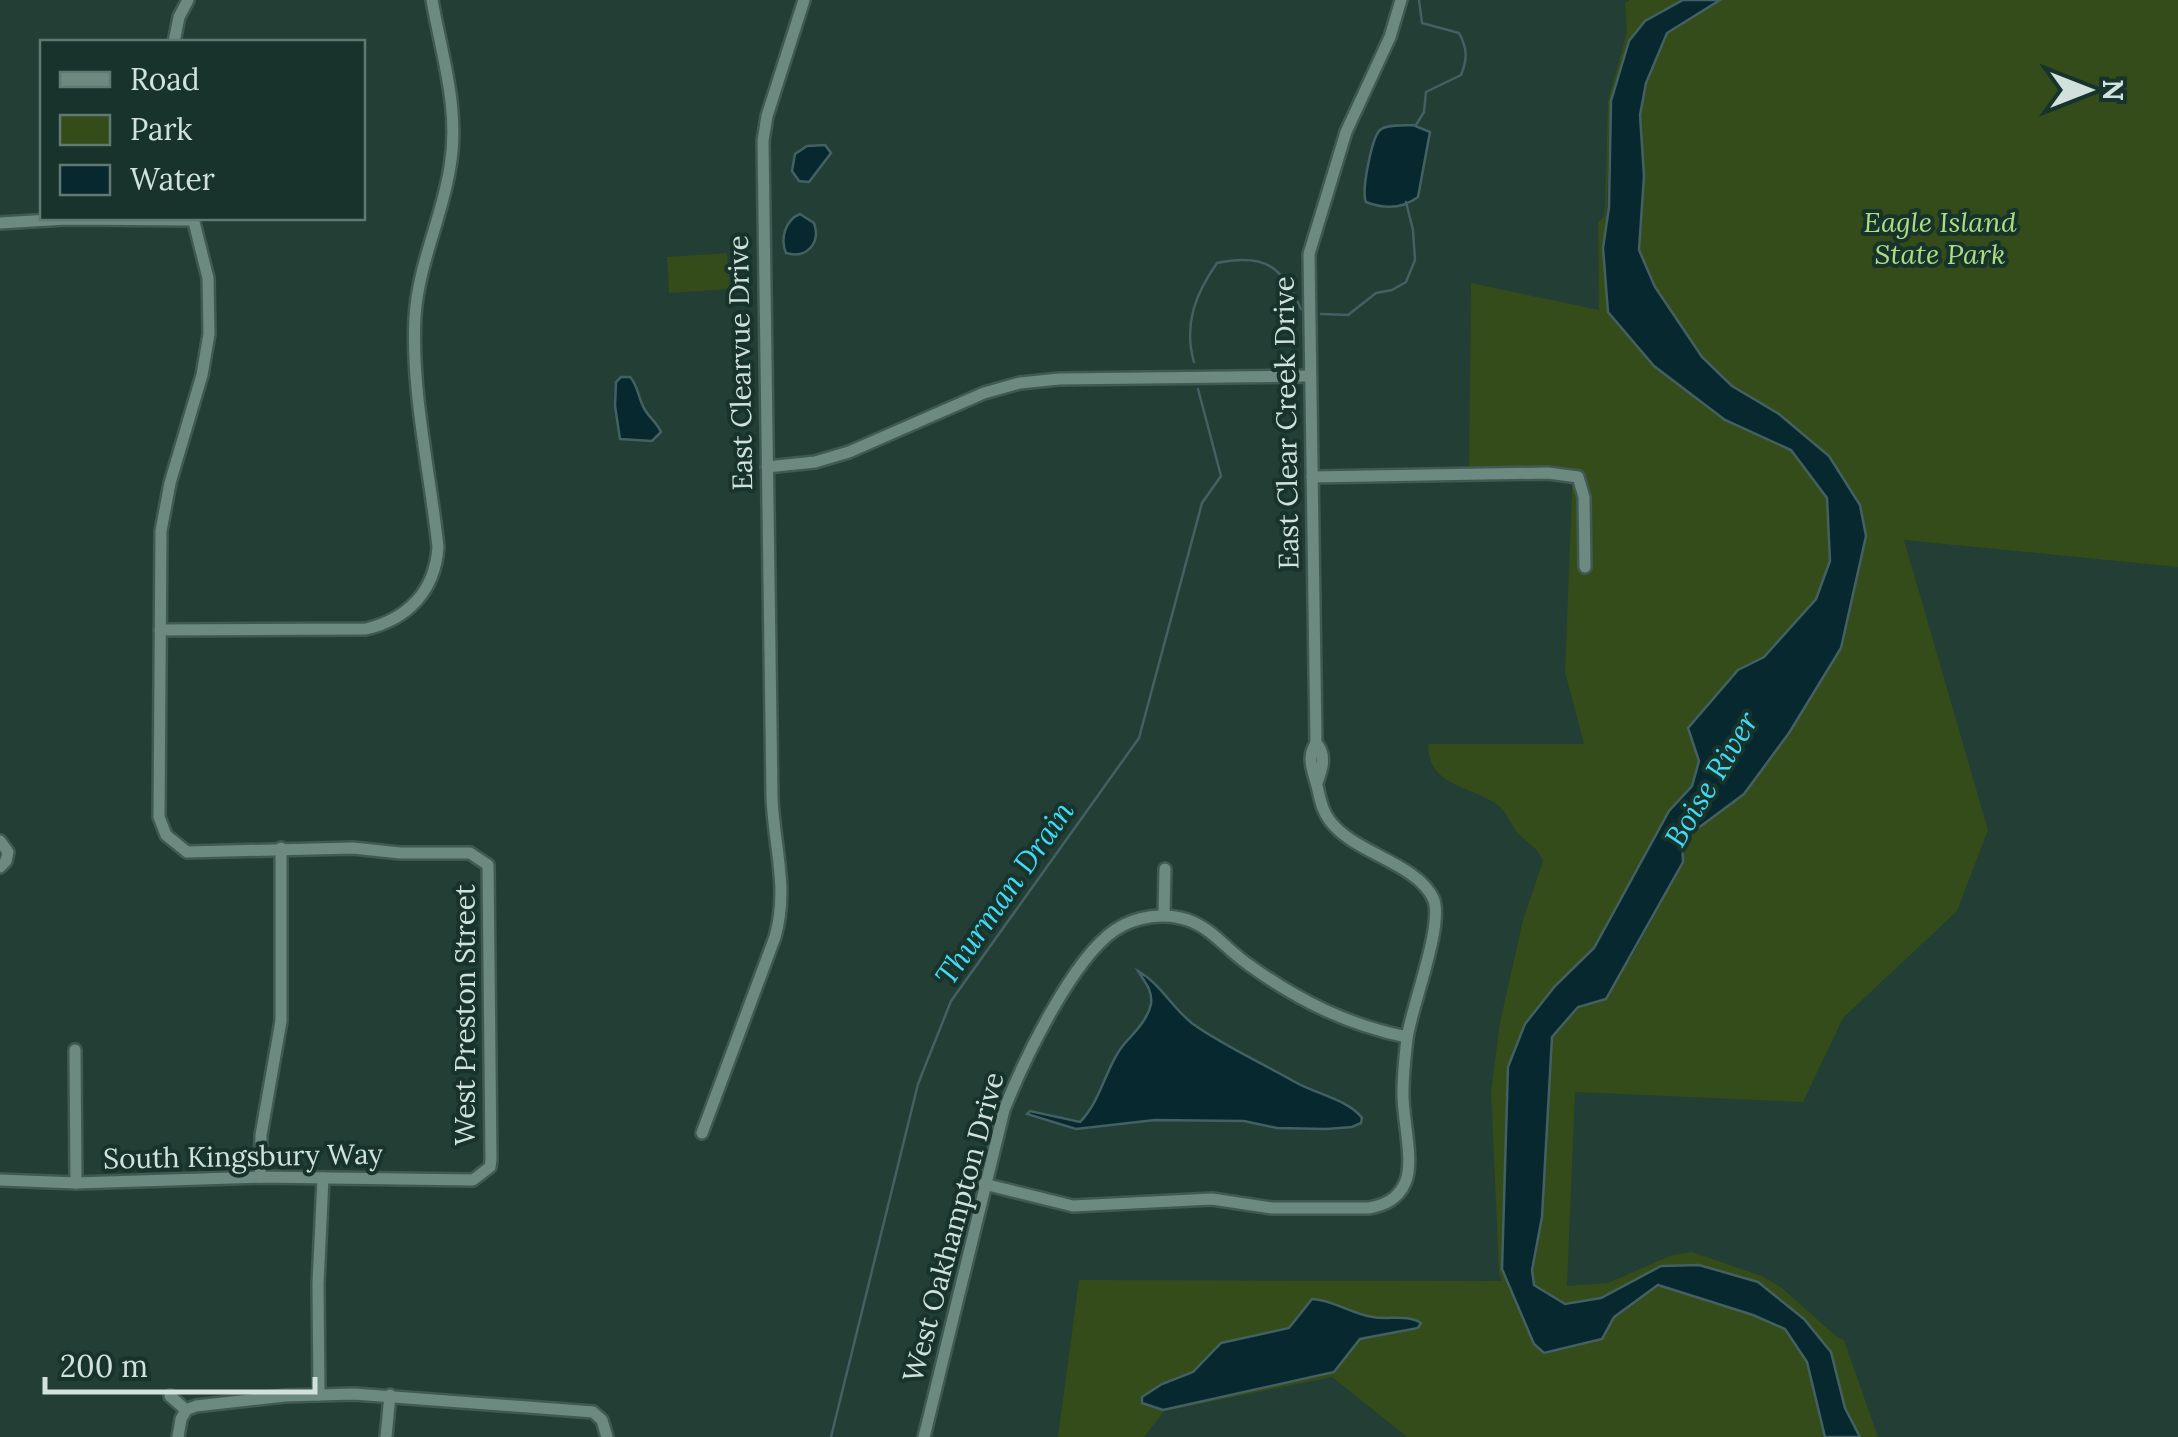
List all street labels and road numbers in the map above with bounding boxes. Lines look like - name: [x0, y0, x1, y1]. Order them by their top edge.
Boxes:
- street label: East Clearvue Drive: [720, 235, 760, 491]
- street label: East Clear Creek Drive: [1265, 276, 1307, 570]
- street label: West Preston Street: [447, 884, 483, 1146]
- street label: West Oakhampton Drive: [894, 1068, 1012, 1386]
- street label: South Kingsbury Way: [103, 1136, 383, 1176]

